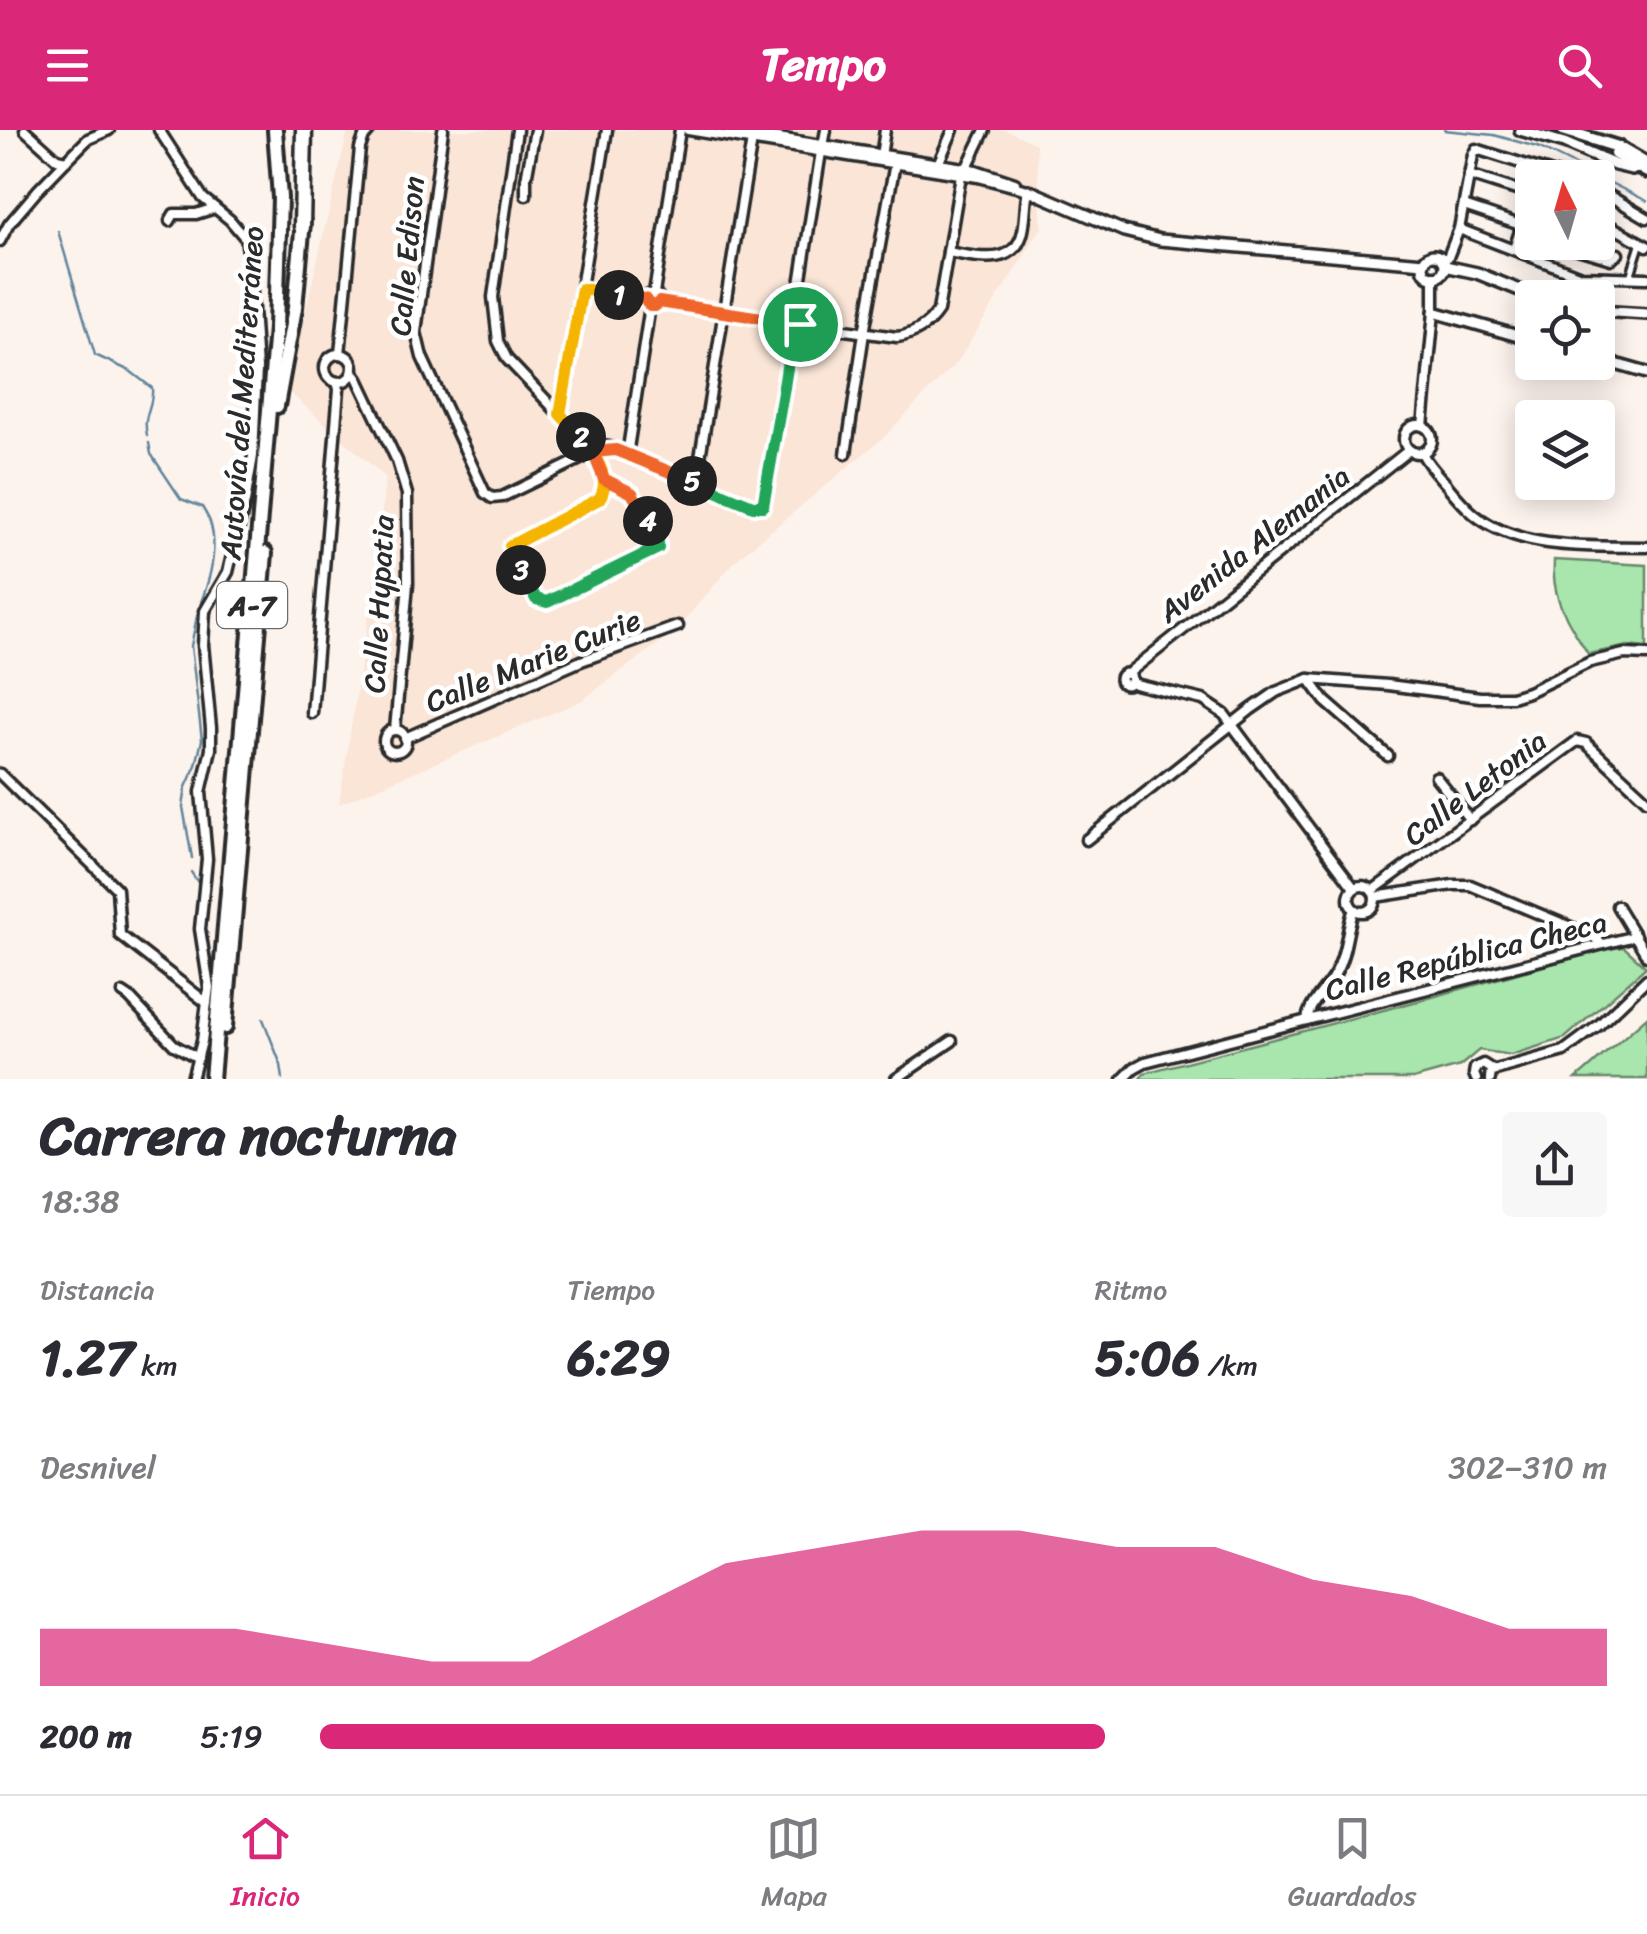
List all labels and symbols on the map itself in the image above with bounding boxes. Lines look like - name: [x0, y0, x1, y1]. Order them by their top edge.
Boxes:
- north arrow: [1515, 160, 1615, 260]
- street label: Calle Edison: [373, 174, 441, 338]
- street label: Autovía del Mediterráneo: [203, 224, 281, 563]
- pin: 1: [594, 270, 644, 320]
- pin: [758, 282, 843, 367]
- pin: 2: [556, 412, 606, 462]
- street label: Avenida Alemania: [1145, 451, 1363, 638]
- pin: 5: [667, 456, 717, 506]
- pin: 4: [623, 496, 673, 546]
- street label: Calle Hypatia: [347, 513, 411, 694]
- pin: 3: [496, 545, 546, 595]
- road number: A-7: [217, 582, 287, 628]
- street label: Calle Marie Curie: [417, 593, 649, 729]
- street label: Calle Letonia: [1391, 716, 1559, 860]
- street label: Calle República Checa: [1319, 895, 1613, 1017]

